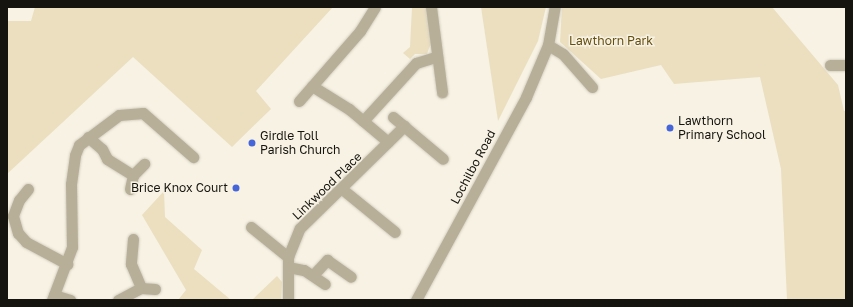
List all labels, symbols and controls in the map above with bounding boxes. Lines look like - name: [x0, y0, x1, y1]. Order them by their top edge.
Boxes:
- park label: Lawthorn Park: [569, 34, 653, 48]
- place label: Lawthorn Primary School: [678, 114, 766, 142]
- marker: Lawthorn Primary School: [665, 123, 675, 133]
- street label: Lochilbo Road: [447, 127, 499, 207]
- place label: Girdle Toll Parish Church: [260, 129, 340, 157]
- marker: Girdle Toll Parish Church: [247, 138, 257, 148]
- street label: Linkwood Place: [289, 149, 365, 223]
- place label: Brice Knox Court: [131, 181, 228, 195]
- marker: Brice Knox Court: [231, 183, 241, 193]

